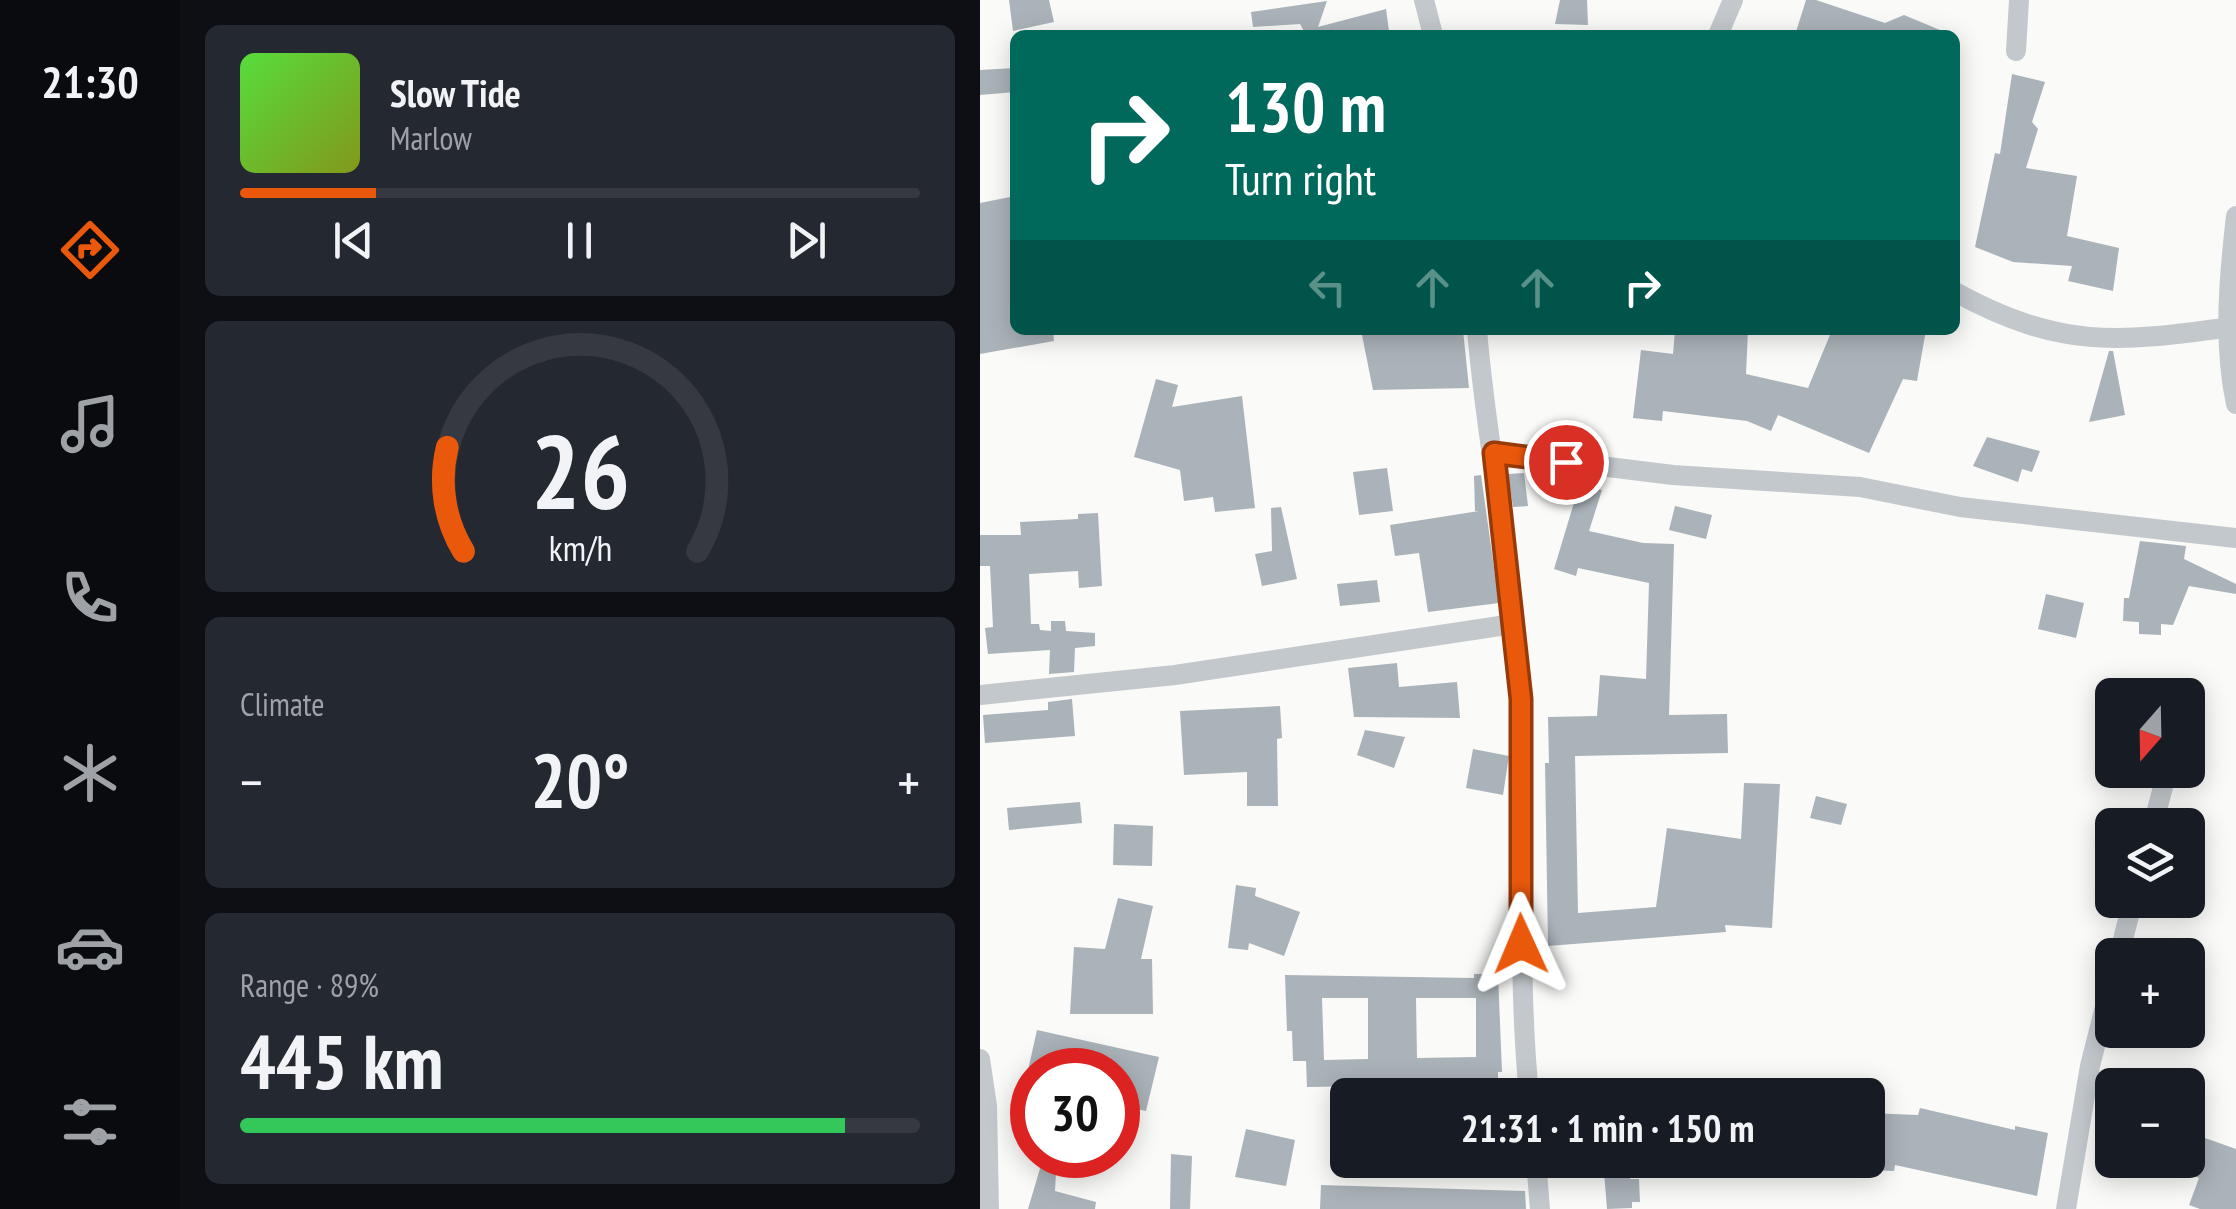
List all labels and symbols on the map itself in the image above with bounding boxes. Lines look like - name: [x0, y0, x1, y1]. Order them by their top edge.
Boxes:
- pin: [1524, 420, 1609, 505]
- north arrow: [2095, 678, 2205, 788]
- position arrow: [1469, 892, 1573, 996]
- speed limit sign: 30: [1010, 1048, 1140, 1178]

